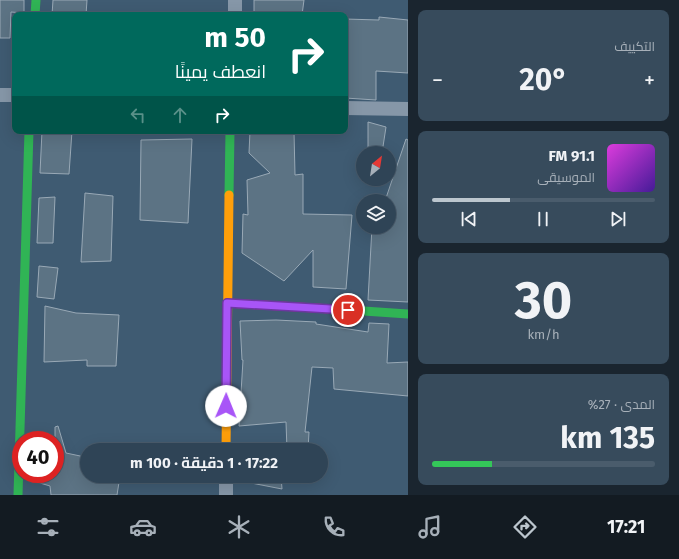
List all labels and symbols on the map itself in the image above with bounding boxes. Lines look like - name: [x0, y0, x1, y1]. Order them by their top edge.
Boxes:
- north arrow: [356, 146, 396, 186]
- pin: [331, 293, 365, 327]
- position arrow: [205, 385, 247, 427]
- speed limit sign: 40: [12, 431, 64, 483]

